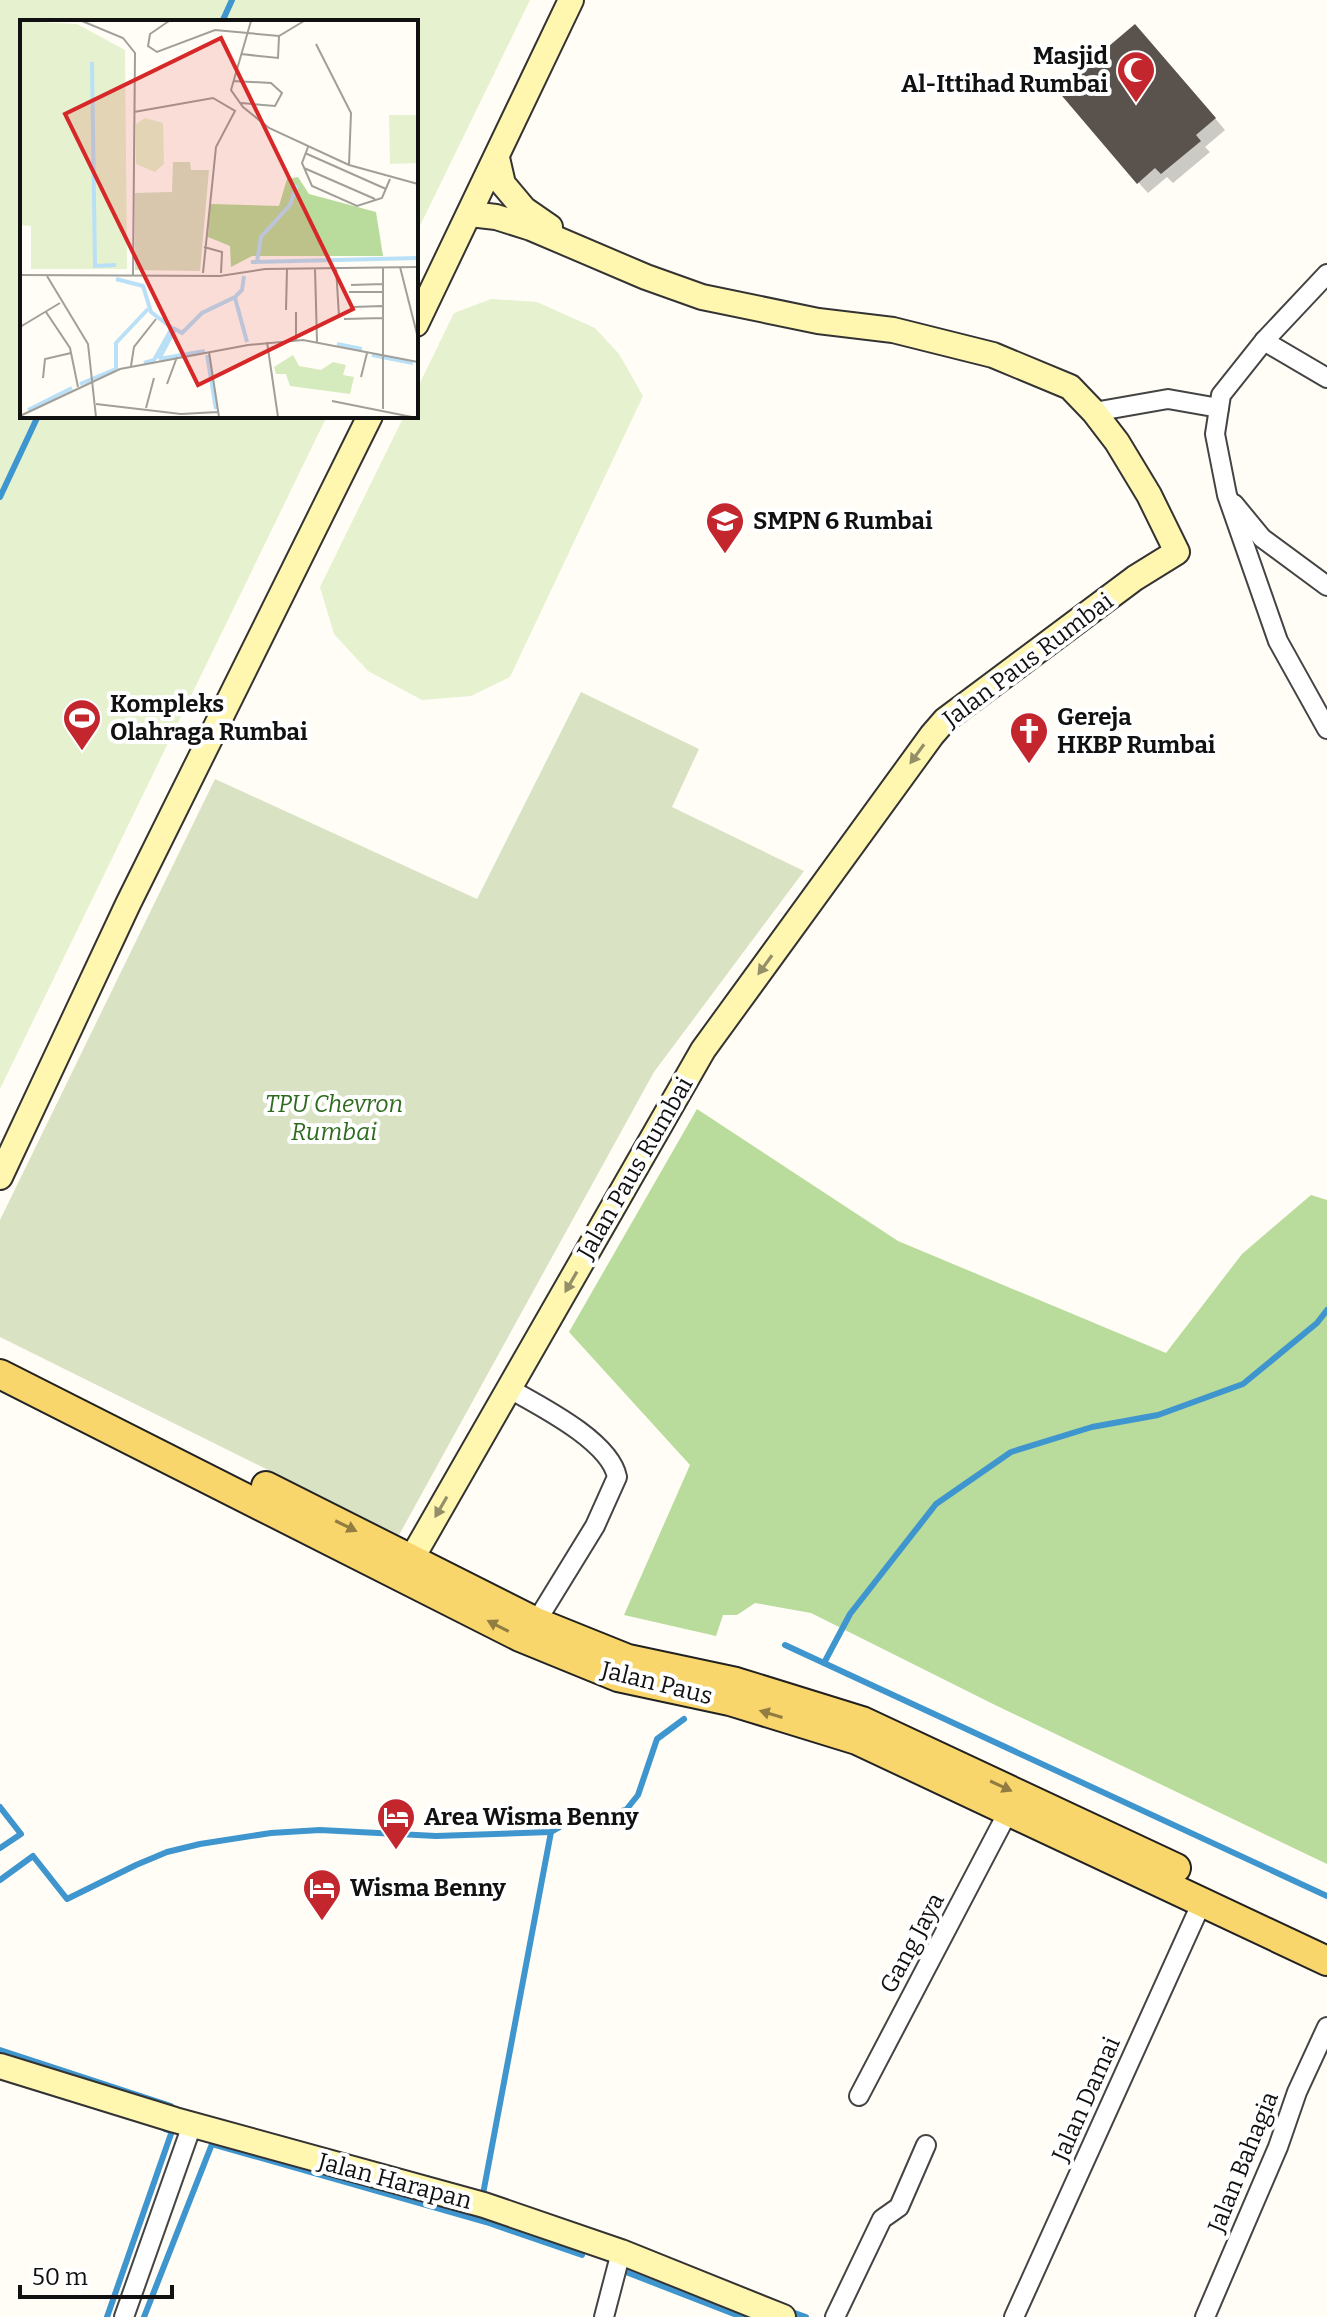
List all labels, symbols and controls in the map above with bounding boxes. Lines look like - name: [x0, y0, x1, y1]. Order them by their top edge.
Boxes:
- inset map: [20, 20, 418, 418]
- place label: Masjid Al-Ittihad Rumbai: [901, 42, 1108, 98]
- mosque icon: Masjid Al-Ittihad Rumbai: [1115, 49, 1157, 104]
- school or university icon: SMPN 6 Rumbai: [704, 500, 746, 555]
- place label: SMPN 6 Rumbai: [753, 507, 933, 535]
- street label: Jalan Paus Rumbai: [937, 587, 1119, 734]
- place label: Kompleks Olahraga Rumbai: [110, 690, 308, 746]
- sports icon: Kompleks Olahraga Rumbai: [61, 697, 103, 752]
- place label: Gereja HKBP Rumbai: [1057, 703, 1216, 759]
- church icon: Gereja HKBP Rumbai: [1008, 710, 1050, 765]
- one-way arrow: [910, 744, 926, 765]
- one-way arrow: [757, 954, 773, 975]
- street label: Jalan Paus Rumbai: [571, 1072, 699, 1265]
- park label: TPU Chevron Rumbai: [265, 1090, 403, 1146]
- one-way arrow: [564, 1270, 578, 1293]
- one-way arrow: [434, 1496, 448, 1518]
- one-way arrow: [335, 1519, 358, 1532]
- one-way arrow: [486, 1619, 509, 1632]
- street label: Jalan Paus: [598, 1655, 715, 1710]
- one-way arrow: [758, 1707, 782, 1720]
- one-way arrow: [990, 1779, 1013, 1793]
- hotel icon: Area Wisma Benny: [375, 1796, 417, 1851]
- place label: Area Wisma Benny: [424, 1803, 639, 1831]
- hotel icon: Wisma Benny: [301, 1867, 343, 1922]
- place label: Wisma Benny: [350, 1874, 507, 1902]
- street label: Gang Jaya: [874, 1888, 950, 1998]
- street label: Jalan Damai: [1046, 2032, 1126, 2166]
- street label: Jalan Bahagia: [1202, 2087, 1284, 2237]
- street label: Jalan Harapan: [314, 2147, 475, 2215]
- scale bar: [20, 2249, 172, 2299]
- text: 50 m: [32, 2263, 88, 2291]

